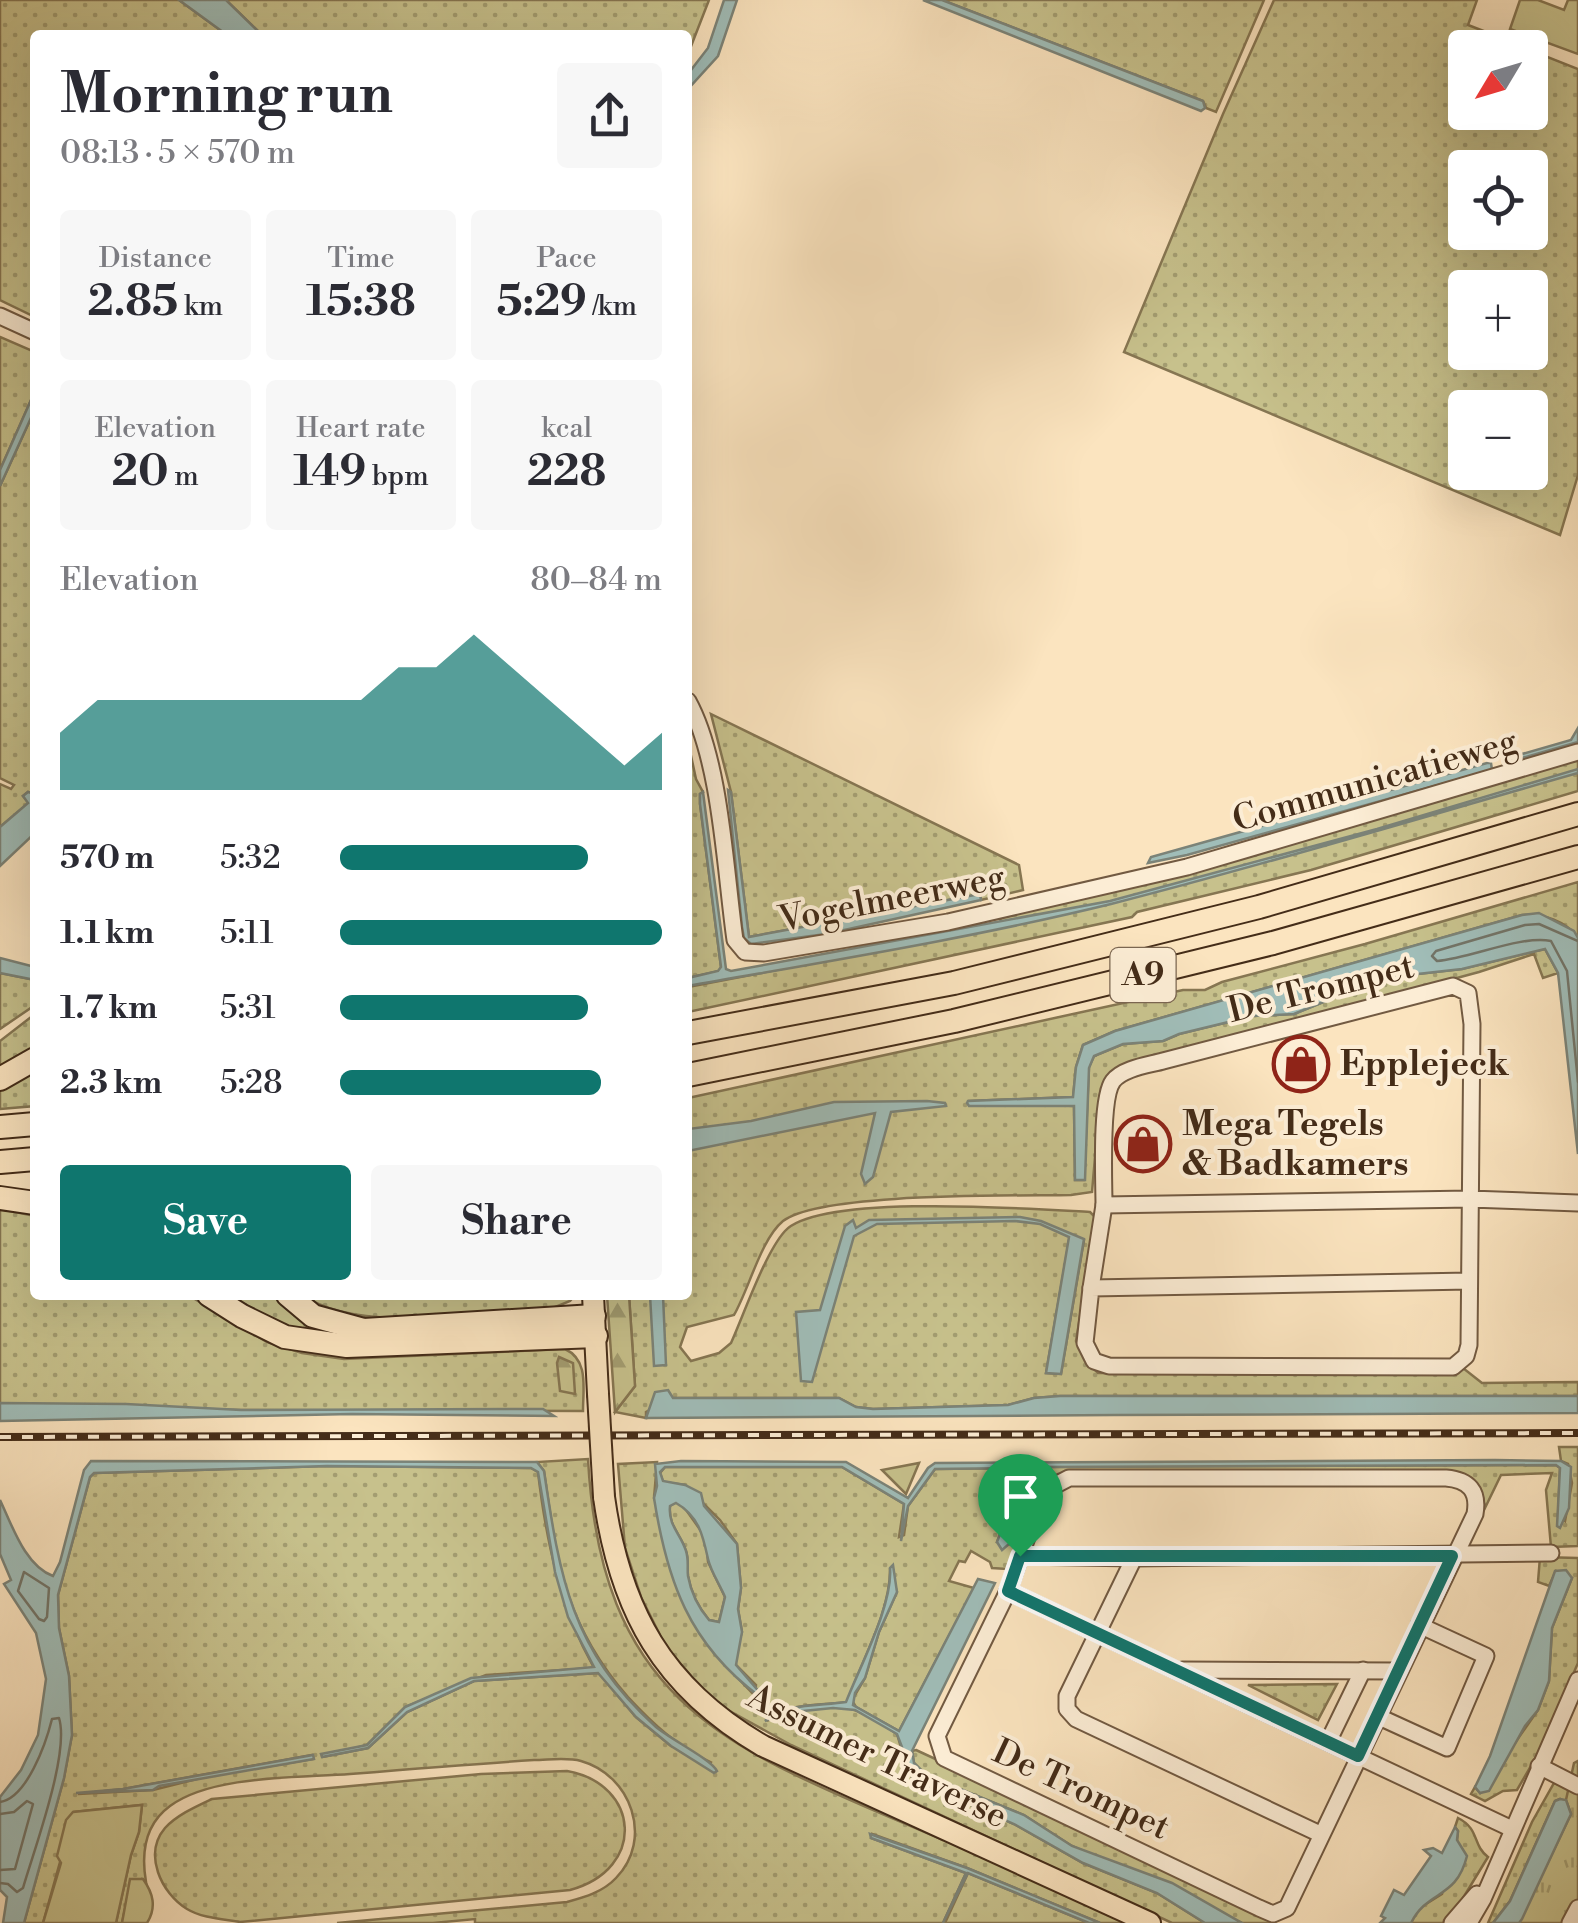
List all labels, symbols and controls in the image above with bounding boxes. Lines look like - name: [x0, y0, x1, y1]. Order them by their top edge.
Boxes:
- north arrow: [1448, 30, 1548, 130]
- map controls: [1448, 30, 1548, 490]
- text: Morning run: [60, 61, 393, 130]
- button: share: [557, 63, 662, 168]
- text: 08:13 · 5 × 570 m: [60, 133, 295, 173]
- button: locate: [1448, 150, 1548, 250]
- text: Distance: [99, 241, 212, 276]
- text: Time: [327, 241, 395, 276]
- text: Pace: [537, 241, 597, 276]
- button: +: [1448, 270, 1548, 370]
- text: 2.85: [88, 276, 178, 329]
- text: 15:38: [306, 276, 416, 329]
- text: 5:29: [496, 276, 587, 329]
- text: km: [178, 289, 223, 324]
- text: /km: [587, 289, 637, 324]
- button: −: [1448, 390, 1548, 490]
- text: Elevation: [95, 411, 216, 446]
- text: Heart rate: [296, 411, 426, 446]
- text: kcal: [541, 411, 592, 446]
- text: 20: [112, 446, 169, 499]
- text: 149: [293, 446, 366, 499]
- text: 228: [527, 446, 606, 499]
- text: m: [169, 459, 199, 494]
- text: bpm: [366, 459, 429, 494]
- text: Elevation: [60, 560, 199, 600]
- text: 80–84 m: [530, 560, 662, 600]
- street label: Communicatieweg: [1228, 720, 1522, 842]
- text: 570 m: [60, 838, 154, 878]
- text: 5:32: [220, 838, 281, 878]
- street label: Vogelmeerweg: [774, 856, 1009, 942]
- text: 1.1 km: [60, 913, 154, 953]
- text: 5:11: [220, 913, 273, 953]
- street label: De Trompet: [1223, 945, 1419, 1033]
- road number: A9: [1110, 948, 1176, 1002]
- text: 1.7 km: [60, 988, 157, 1028]
- text: 5:31: [220, 988, 276, 1028]
- shop icon: Epplejeck: [1271, 1034, 1331, 1094]
- place label: Epplejeck: [1340, 1043, 1509, 1086]
- text: 2.3 km: [60, 1063, 162, 1103]
- text: 5:28: [220, 1063, 283, 1103]
- place label: Mega Tegels & Badkamers: [1182, 1103, 1408, 1186]
- shop icon: Mega Tegels & Badkamers: [1113, 1114, 1173, 1174]
- button: Save: [60, 1165, 351, 1280]
- button: Share: [371, 1165, 662, 1280]
- pin: [978, 1454, 1063, 1557]
- icon: arrive: [993, 1469, 1048, 1524]
- street label: Assumer Traverse: [739, 1675, 1014, 1838]
- street label: De Trompet: [986, 1730, 1176, 1850]

